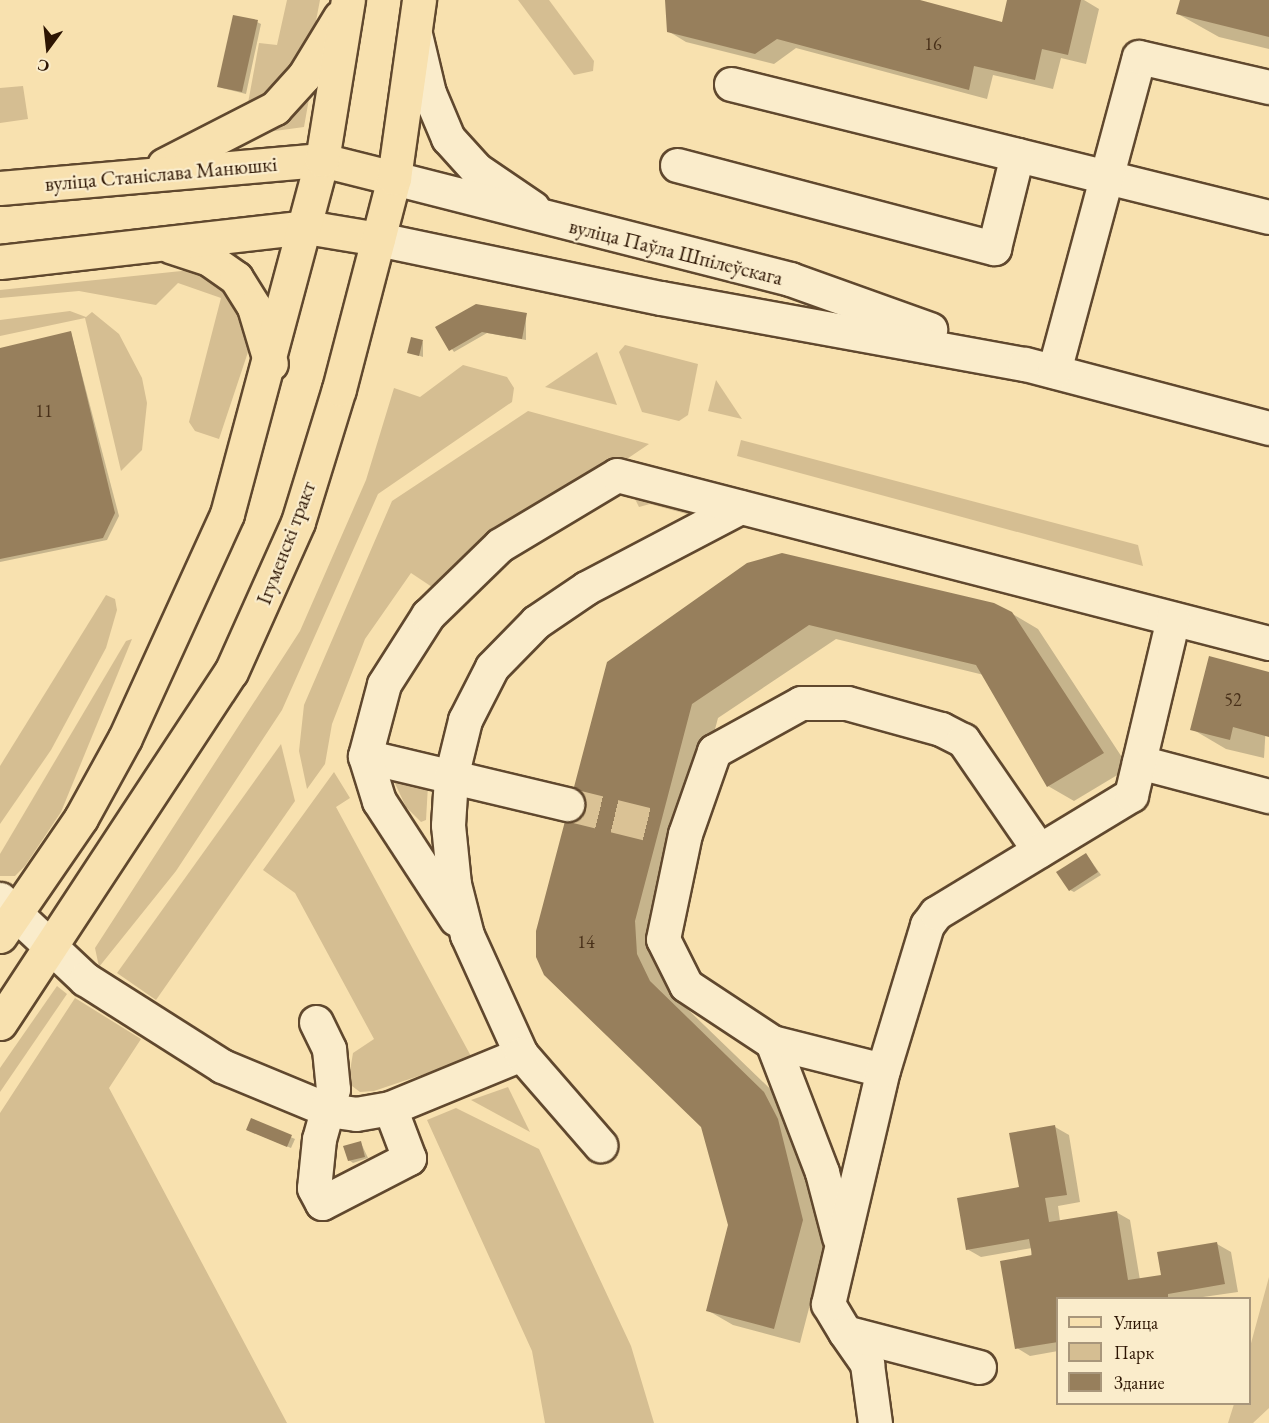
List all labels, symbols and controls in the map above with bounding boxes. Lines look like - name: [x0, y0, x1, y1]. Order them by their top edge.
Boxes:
- north arrow: [18, 18, 78, 78]
- house number: 16: [924, 33, 942, 55]
- text: С: [35, 54, 51, 77]
- street label: вуліца Станіслава Манюшкі: [44, 151, 278, 197]
- street label: вуліца Паўла Шпілеўскага: [567, 213, 785, 291]
- house number: 11: [35, 400, 53, 422]
- street label: Ігуменскі тракт: [251, 478, 321, 608]
- house number: 52: [1224, 689, 1242, 711]
- house number: 14: [577, 931, 595, 953]
- legend: [1056, 1297, 1251, 1405]
- text: Улица: [1114, 1311, 1158, 1334]
- text: Парк: [1114, 1341, 1154, 1364]
- text: Здание: [1114, 1371, 1164, 1394]

